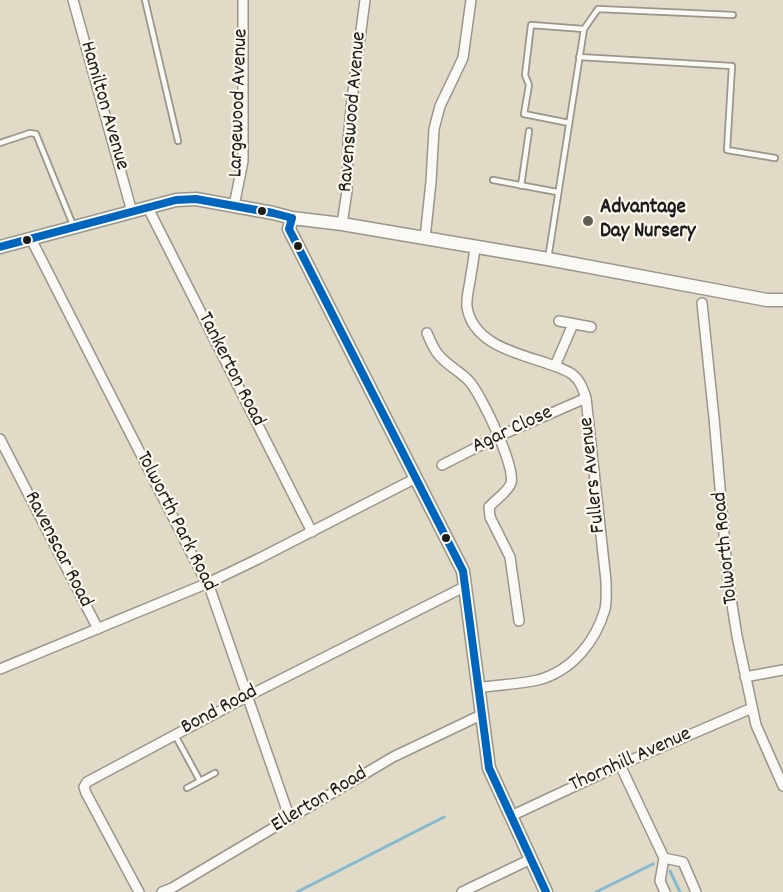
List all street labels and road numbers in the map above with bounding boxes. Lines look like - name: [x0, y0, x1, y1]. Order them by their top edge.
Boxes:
- street label: Largewood Avenue: [225, 28, 255, 178]
- street label: Ravenswood Avenue: [334, 31, 374, 193]
- street label: Hamilton Avenue: [73, 39, 133, 173]
- street label: Tankerton Road: [191, 309, 269, 431]
- street label: Agar Close: [469, 401, 557, 461]
- street label: Fullers Avenue: [575, 416, 613, 534]
- street label: Tolworth Park Road: [129, 448, 221, 596]
- street label: Ravenscar Road: [17, 488, 97, 612]
- street label: Tolworth Road: [709, 491, 745, 605]
- street label: Bond Road: [177, 680, 263, 742]
- street label: Thornhill Avenue: [566, 723, 696, 799]
- street label: Ellerton Road: [267, 763, 373, 839]

